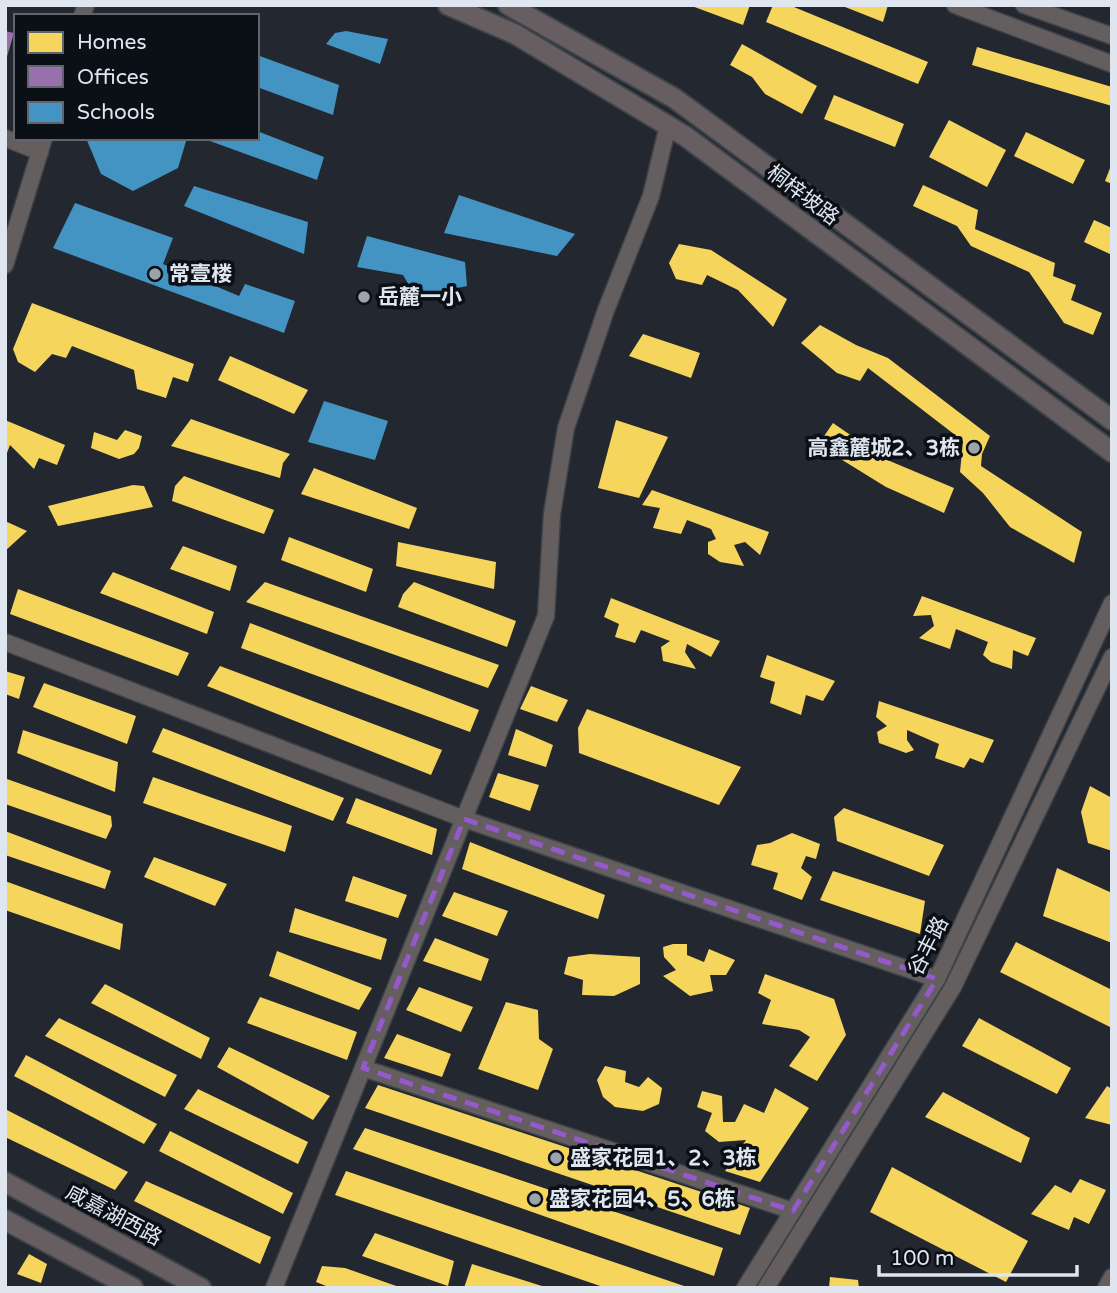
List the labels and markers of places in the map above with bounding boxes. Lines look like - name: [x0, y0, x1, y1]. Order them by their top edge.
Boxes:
- place label: 常壹楼: [169, 262, 232, 287]
- marker: 常壹楼: [147, 266, 163, 282]
- place label: 岳麓一小: [378, 285, 462, 310]
- marker: 岳麓一小: [356, 289, 372, 305]
- place label: 高鑫麓城2、3栋: [808, 436, 960, 461]
- marker: 高鑫麓城2、3栋: [966, 440, 982, 456]
- place label: 盛家花园1、2、3栋: [570, 1146, 757, 1171]
- marker: 盛家花园1、2、3栋: [548, 1150, 564, 1166]
- place label: 盛家花园4、5、6栋: [549, 1187, 736, 1212]
- marker: 盛家花园4、5、6栋: [527, 1191, 543, 1207]

